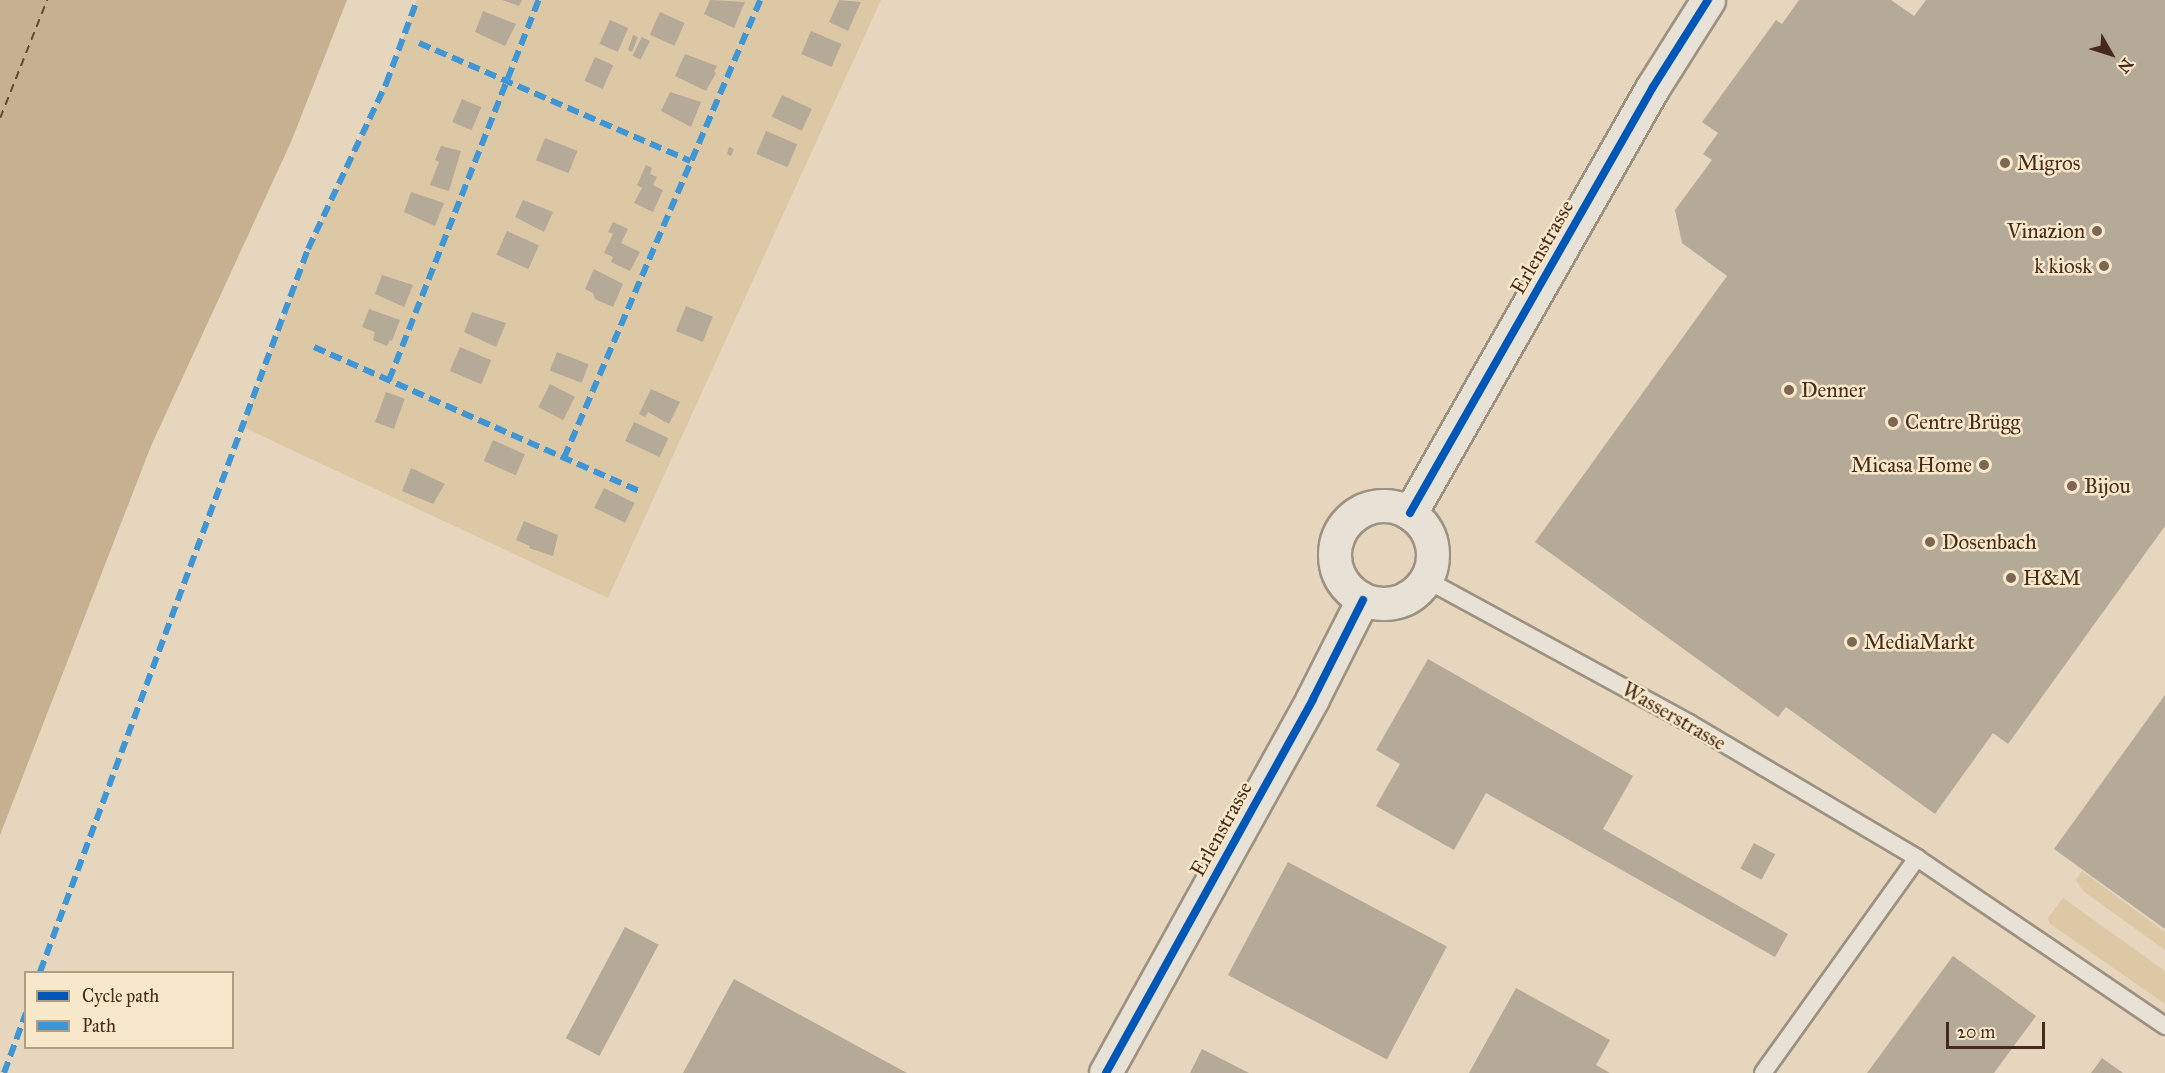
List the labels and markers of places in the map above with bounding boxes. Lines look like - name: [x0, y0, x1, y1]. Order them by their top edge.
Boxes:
- place label: Migros: [2017, 150, 2080, 176]
- marker: Migros: [1998, 156, 2012, 170]
- place label: Vinazion: [2007, 218, 2085, 244]
- marker: Vinazion: [2090, 224, 2104, 238]
- place label: k kiosk: [2034, 253, 2092, 279]
- marker: k kiosk: [2097, 259, 2111, 273]
- place label: Denner: [1801, 377, 1866, 403]
- marker: Denner: [1782, 383, 1796, 397]
- place label: Centre Brügg: [1905, 409, 2020, 435]
- marker: Centre Brügg: [1886, 415, 1900, 429]
- place label: Micasa Home: [1851, 452, 1972, 478]
- marker: Micasa Home: [1977, 458, 1991, 472]
- place label: Bijou: [2084, 473, 2131, 499]
- marker: Bijou: [2065, 479, 2079, 493]
- place label: Dosenbach: [1942, 529, 2037, 555]
- marker: Dosenbach: [1923, 535, 1937, 549]
- place label: H&M: [2023, 565, 2081, 591]
- marker: H&M: [2004, 571, 2018, 585]
- place label: MediaMarkt: [1864, 629, 1975, 655]
- marker: MediaMarkt: [1845, 635, 1859, 649]

